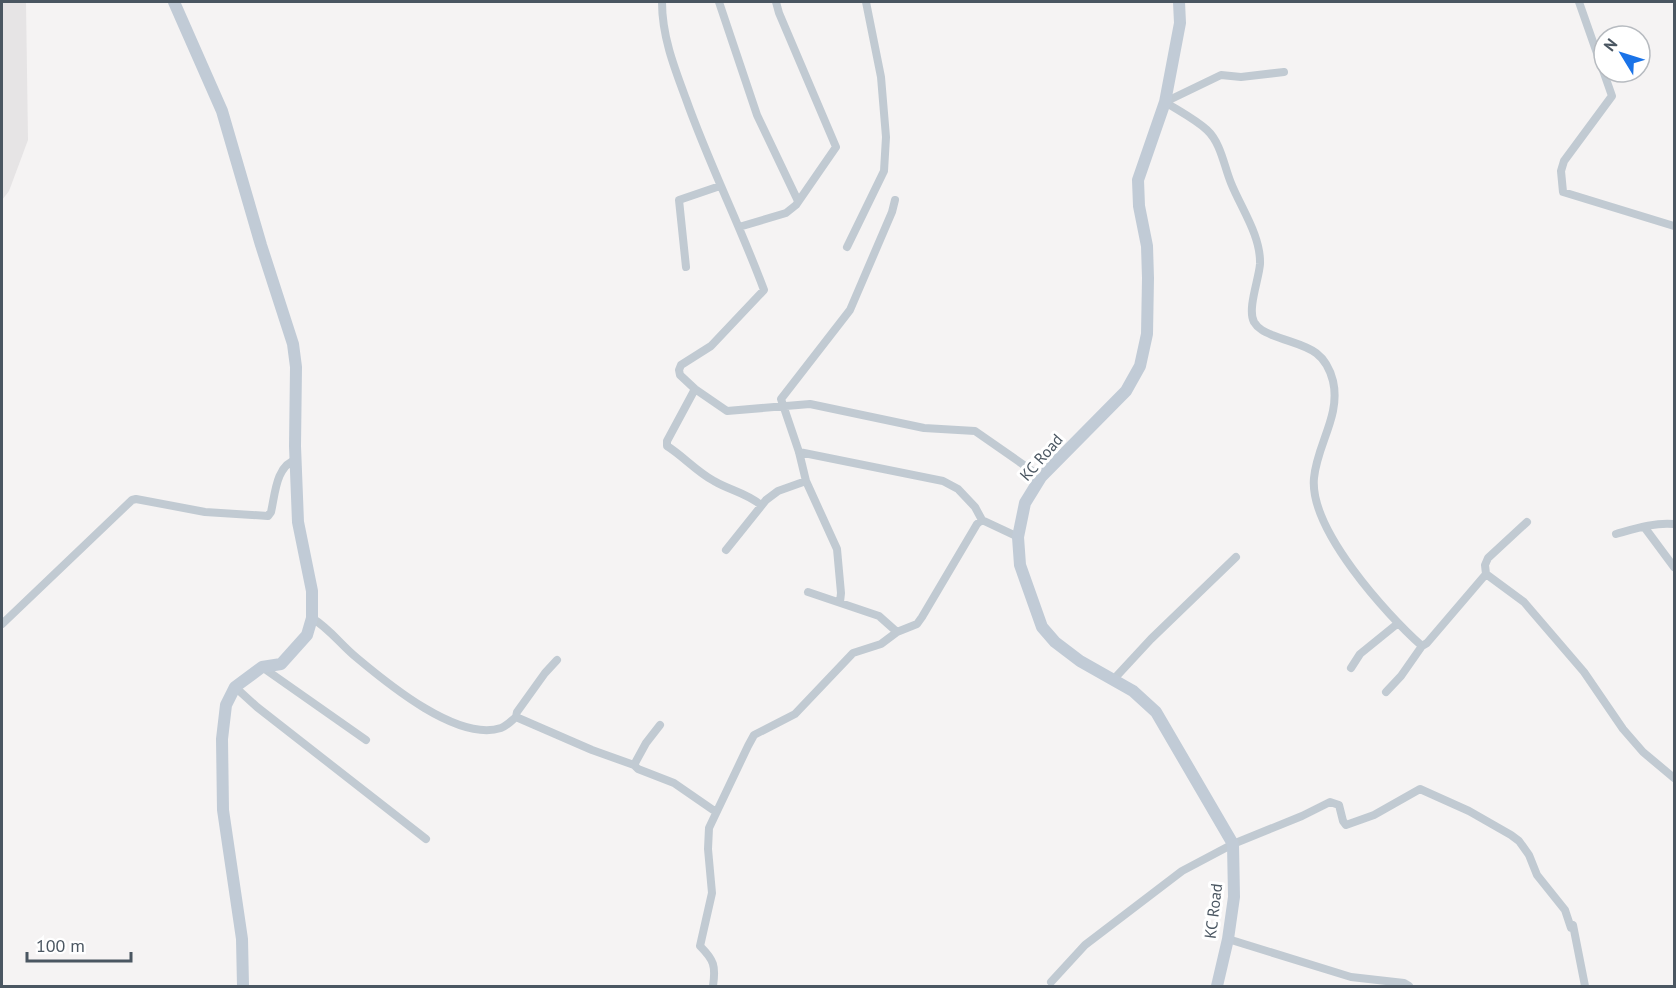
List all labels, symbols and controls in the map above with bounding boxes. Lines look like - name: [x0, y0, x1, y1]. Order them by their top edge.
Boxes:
- north arrow: [1592, 24, 1652, 84]
- text: N: [1599, 34, 1621, 55]
- street label: KC Road: [1015, 429, 1067, 485]
- street label: KC Road: [1200, 882, 1226, 940]
- scale bar: [27, 925, 130, 963]
- text: 100 m: [36, 934, 85, 957]

